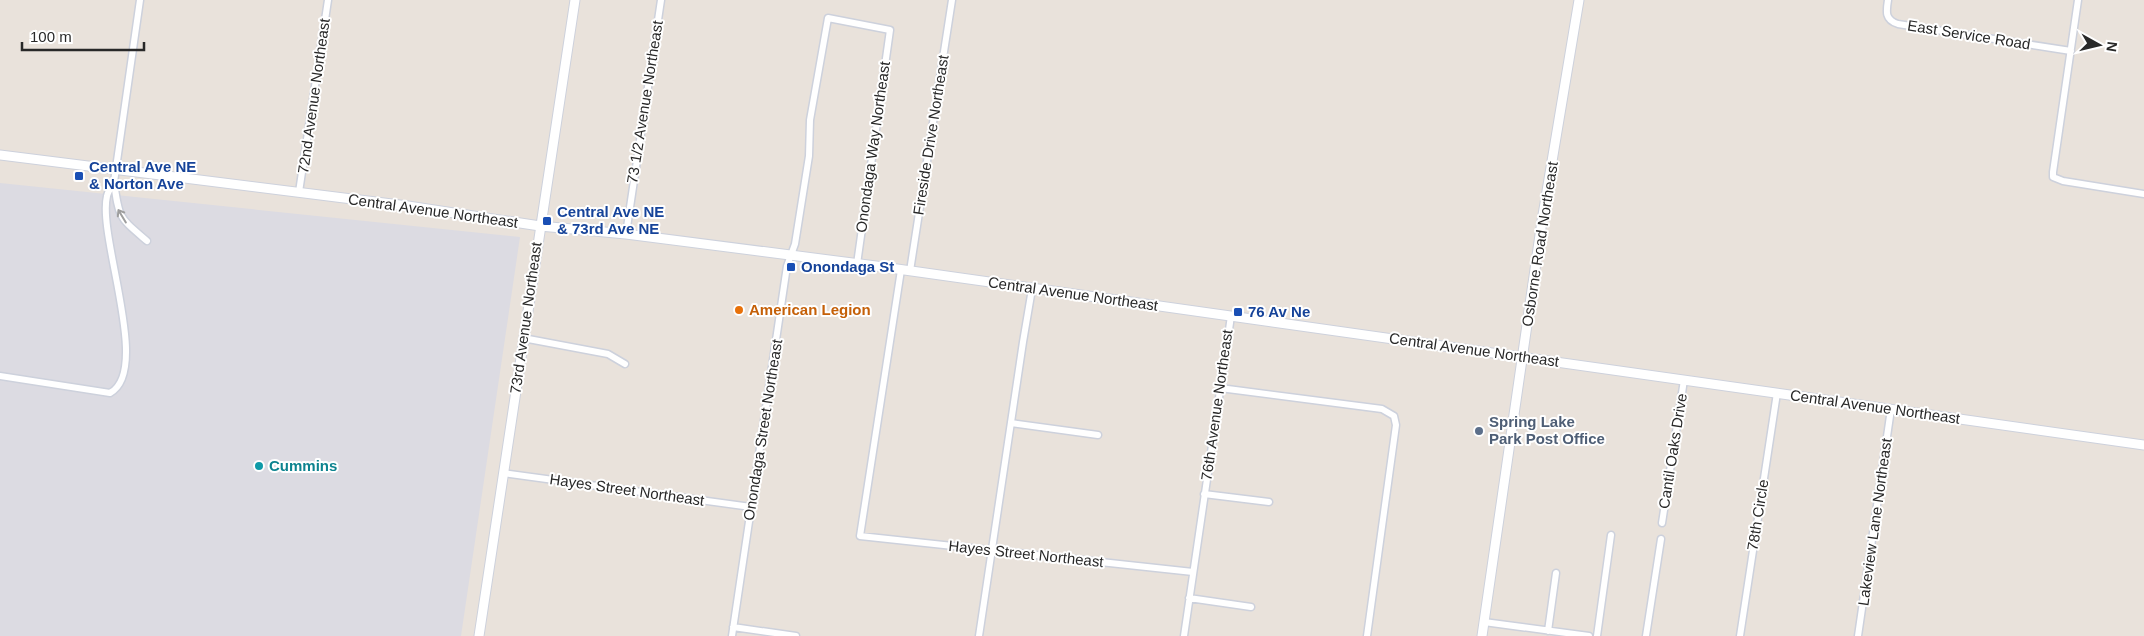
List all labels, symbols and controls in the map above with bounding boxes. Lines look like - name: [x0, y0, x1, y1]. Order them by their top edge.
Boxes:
- street label: 72nd Avenue Northeast: [294, 16, 333, 175]
- street label: East Service Road: [1906, 16, 2032, 53]
- street label: 73 1/2 Avenue Northeast: [623, 18, 666, 185]
- scale bar: [22, 20, 145, 52]
- north arrow: [2074, 20, 2124, 70]
- text: 100 m: [30, 28, 72, 45]
- text: N: [2103, 41, 2121, 53]
- street label: Fireside Drive Northeast: [909, 53, 952, 216]
- street label: Onondaga Way Northeast: [852, 59, 893, 234]
- place label: Central Ave NE & Norton Ave: [89, 158, 196, 192]
- street label: Osborne Road Northeast: [1518, 159, 1561, 328]
- marker: Central Ave NE & Norton Ave: [73, 170, 85, 182]
- street label: Central Avenue Northeast: [347, 190, 520, 231]
- place label: Central Ave NE & 73rd Ave NE: [557, 203, 664, 237]
- one-way arrow: [117, 210, 127, 224]
- marker: Central Ave NE & 73rd Ave NE: [541, 215, 553, 227]
- street label: 73rd Avenue Northeast: [506, 240, 545, 395]
- place label: Onondaga St: [801, 258, 894, 275]
- marker: Onondaga St: [785, 261, 797, 273]
- street label: Central Avenue Northeast: [987, 273, 1160, 314]
- place label: American Legion: [749, 301, 871, 318]
- place label: 76 Av Ne: [1248, 303, 1310, 320]
- marker: American Legion: [733, 304, 745, 316]
- marker: 76 Av Ne: [1232, 306, 1244, 318]
- street label: 76th Avenue Northeast: [1197, 327, 1236, 482]
- street label: Central Avenue Northeast: [1388, 329, 1561, 370]
- street label: Onondaga Street Northeast: [740, 337, 785, 522]
- street label: Central Avenue Northeast: [1789, 386, 1962, 427]
- street label: Cantil Oaks Drive: [1655, 392, 1690, 510]
- place label: Spring Lake Park Post Office: [1489, 413, 1605, 447]
- marker: Spring Lake Park Post Office: [1473, 425, 1485, 437]
- street label: Lakeview Lane Northeast: [1854, 436, 1895, 607]
- place label: Cummins: [269, 457, 337, 474]
- marker: Cummins: [253, 460, 265, 472]
- street label: Hayes Street Northeast: [549, 470, 706, 509]
- street label: 78th Circle: [1744, 478, 1772, 552]
- street label: Hayes Street Northeast: [948, 537, 1105, 570]

